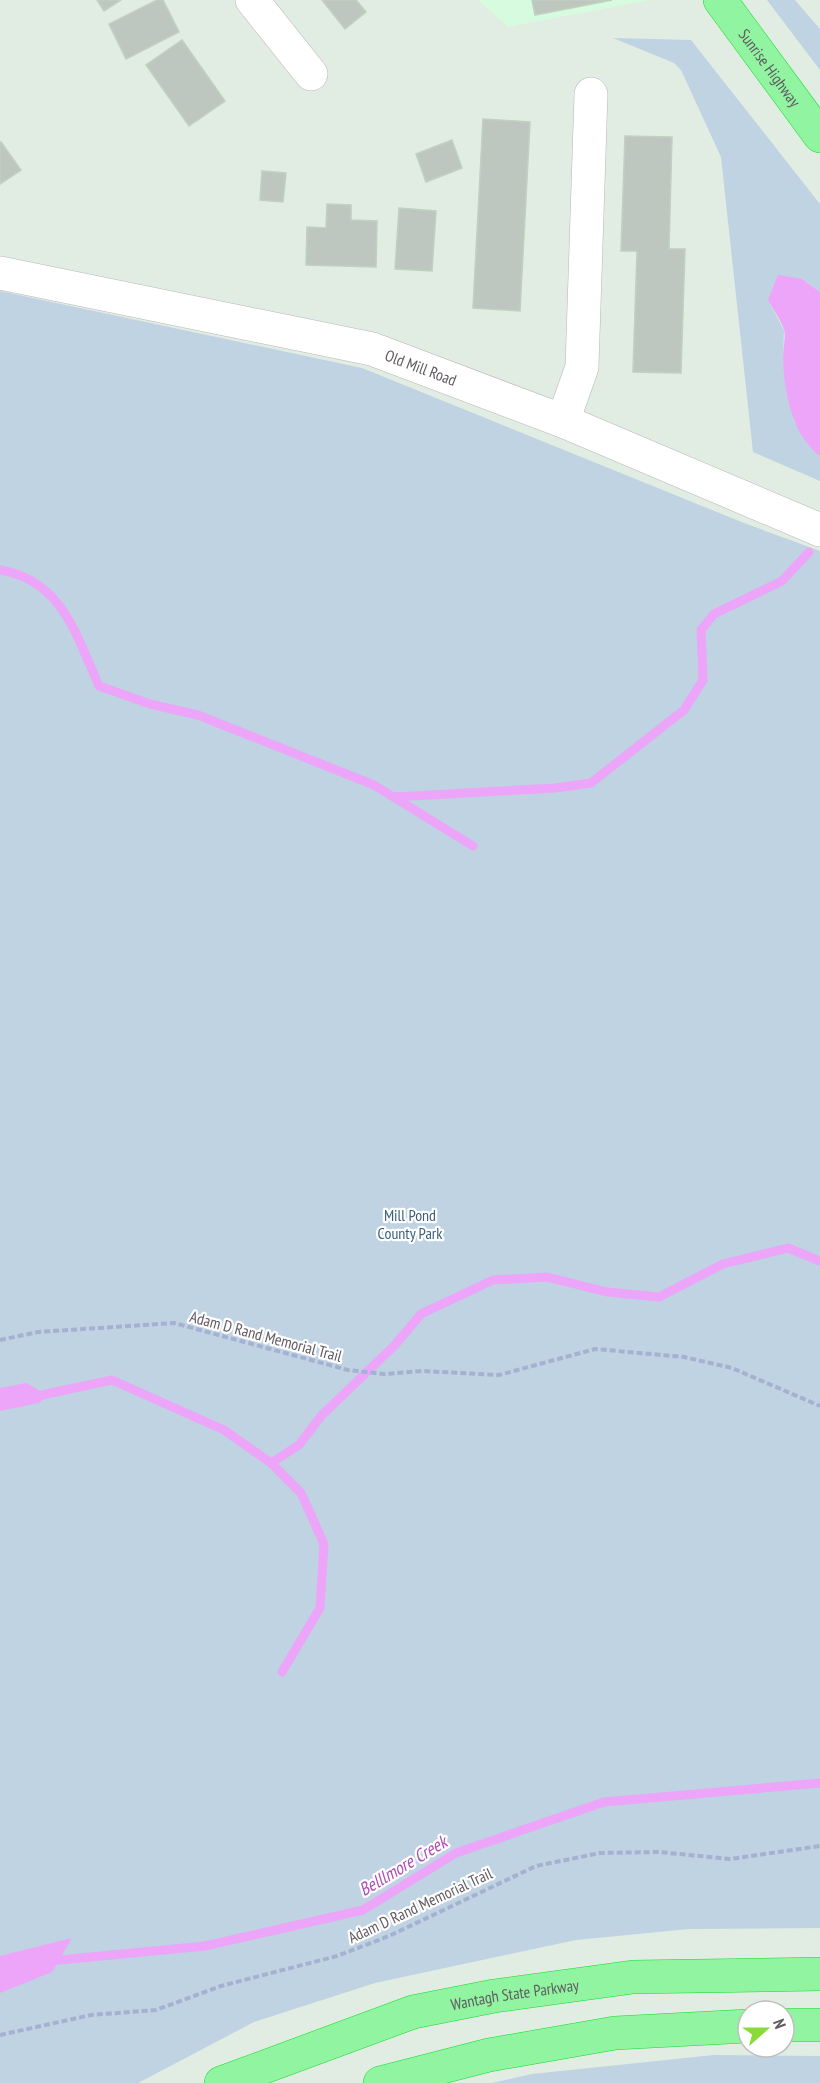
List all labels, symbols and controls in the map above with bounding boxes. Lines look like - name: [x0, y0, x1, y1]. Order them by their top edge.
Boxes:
- street label: Sunrise Highway: [734, 25, 805, 111]
- street label: Old Mill Road: [382, 345, 460, 390]
- park label: Mill Pond County Park: [378, 1205, 443, 1243]
- street label: Adam D Rand Memorial Trail: [188, 1306, 345, 1366]
- water label: Belllmore Creek: [354, 1829, 453, 1901]
- street label: Adam D Rand Memorial Trail: [345, 1863, 496, 1947]
- street label: Wantagh State Parkway: [449, 1975, 580, 2014]
- north arrow: [736, 1999, 796, 2059]
- text: N: [769, 2016, 791, 2031]

